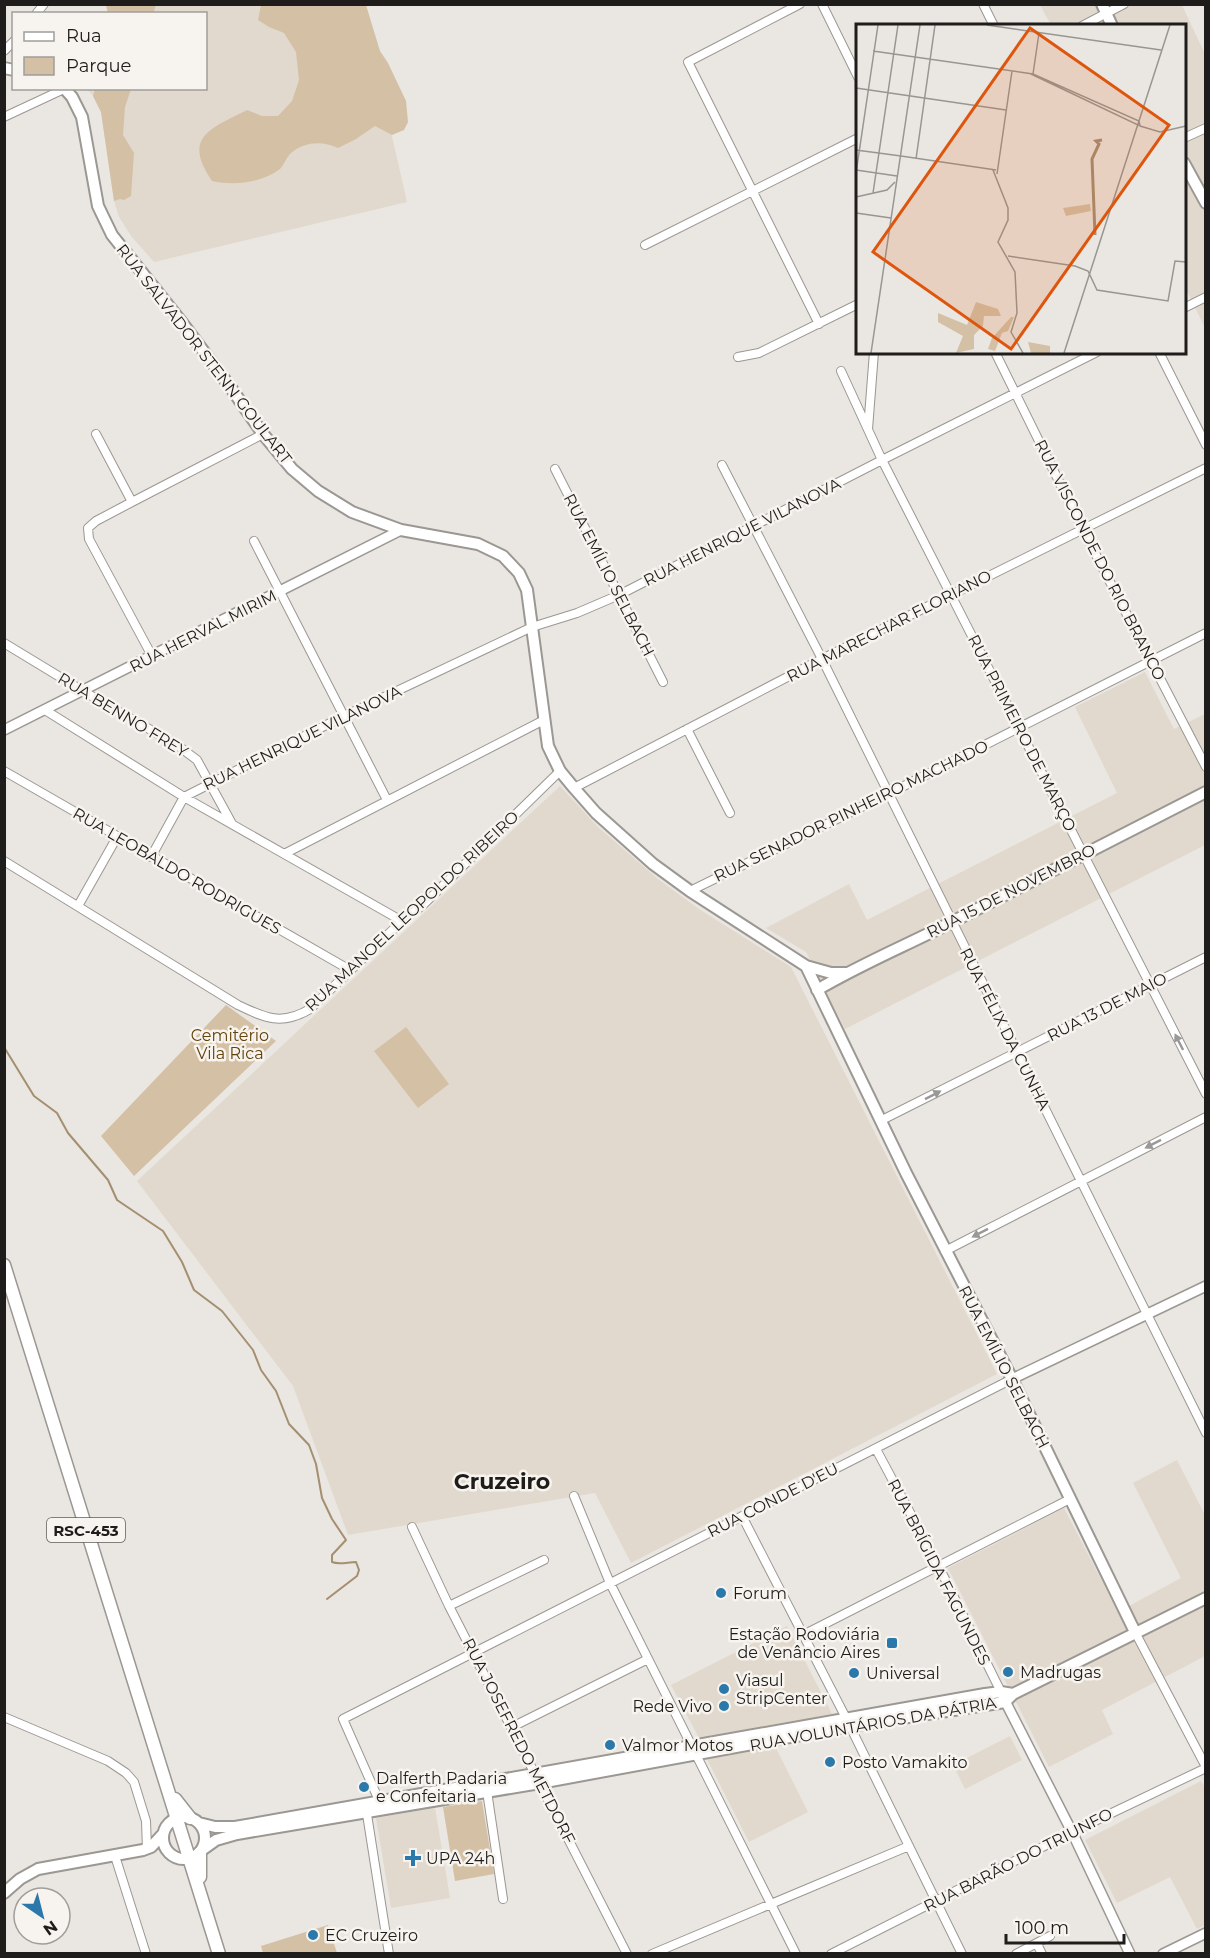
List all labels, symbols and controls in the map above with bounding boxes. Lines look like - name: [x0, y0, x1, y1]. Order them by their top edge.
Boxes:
- legend: [12, 12, 207, 90]
- inset map: [856, 24, 1186, 354]
- text: Rua: [66, 25, 102, 47]
- text: Parque: [66, 55, 132, 77]
- street label: RUA SALVADOR STENN GOULART: [112, 240, 296, 468]
- street label: RUA VISCONDE DO RIO BRANCO: [1031, 436, 1169, 684]
- street label: RUA HENRIQUE VILANOVA: [640, 474, 844, 590]
- street label: RUA EMÍLIO SELBACH: [560, 491, 658, 659]
- street label: RUA MARECHAR FLORIANO: [783, 566, 995, 686]
- street label: RUA HERVAL MIRIM: [126, 586, 280, 676]
- street label: RUA PRIMEIRO DE MARÇO: [964, 632, 1080, 834]
- street label: RUA BENNO FREY: [54, 669, 192, 762]
- street label: RUA HENRIQUE VILANOVA: [200, 681, 405, 794]
- street label: RUA SENADOR PINHEIRO MACHADO: [711, 736, 991, 886]
- street label: RUA LEOBALDO RODRIGUES: [70, 803, 285, 939]
- street label: RUA MANOEL LEOPOLDO RIBEIRO: [301, 807, 523, 1015]
- street label: RUA 15 DE NOVEMBRO: [923, 840, 1099, 942]
- street label: RUA FÉLIX DA CUNHA: [956, 945, 1054, 1114]
- street label: RUA 13 DE MAIO: [1044, 969, 1170, 1045]
- park label: Cemitério Vila Rica: [191, 1026, 269, 1063]
- one-way arrow: [1174, 1033, 1184, 1050]
- one-way arrow: [924, 1090, 941, 1099]
- one-way arrow: [1145, 1139, 1162, 1148]
- one-way arrow: [971, 1228, 988, 1237]
- street label: RUA EMÍLIO SELBACH: [955, 1283, 1053, 1451]
- street label: RUA CONDE D'EU: [704, 1459, 842, 1541]
- district label: Cruzeiro: [454, 1468, 550, 1495]
- street label: RUA BRÍGIDA FAGUNDES: [884, 1476, 994, 1669]
- road number: RSC-453: [47, 1518, 125, 1542]
- place label: Forum: [733, 1584, 787, 1603]
- marker: Forum: [714, 1586, 728, 1600]
- place label: Estação Rodoviária de Venâncio Aires: [729, 1625, 880, 1662]
- street label: RUA JOSEFREDO METDORF: [459, 1635, 579, 1847]
- marker: Estação Rodoviária de Venâncio Aires: [885, 1636, 899, 1650]
- place label: Madrugas: [1020, 1663, 1101, 1682]
- place label: Universal: [866, 1664, 940, 1683]
- marker: Madrugas: [1001, 1665, 1015, 1679]
- marker: Universal: [847, 1666, 861, 1680]
- place label: Viasul StripCenter: [736, 1671, 828, 1708]
- marker: Viasul StripCenter: [717, 1682, 731, 1696]
- street label: RUA VOLUNTÁRIOS DA PÁTRIA: [748, 1693, 998, 1755]
- place label: Rede Vivo: [632, 1697, 712, 1716]
- marker: Rede Vivo: [717, 1699, 731, 1713]
- place label: Valmor Motos: [622, 1736, 733, 1755]
- marker: Valmor Motos: [603, 1738, 617, 1752]
- place label: Posto Vamakito: [842, 1753, 968, 1772]
- marker: Posto Vamakito: [823, 1755, 837, 1769]
- place label: Dalferth Padaria e Confeitaria: [376, 1769, 507, 1806]
- marker: Dalferth Padaria e Confeitaria: [357, 1780, 371, 1794]
- street label: RUA BARÃO DO TRIUNFO: [921, 1804, 1115, 1916]
- marker: UPA 24h: [404, 1849, 422, 1867]
- place label: UPA 24h: [426, 1849, 495, 1868]
- north arrow: [12, 1886, 72, 1946]
- scale bar: [1006, 1907, 1124, 1945]
- text: N: [40, 1916, 61, 1939]
- text: 100 m: [1015, 1917, 1069, 1939]
- place label: EC Cruzeiro: [325, 1926, 418, 1945]
- marker: EC Cruzeiro: [306, 1928, 320, 1942]

